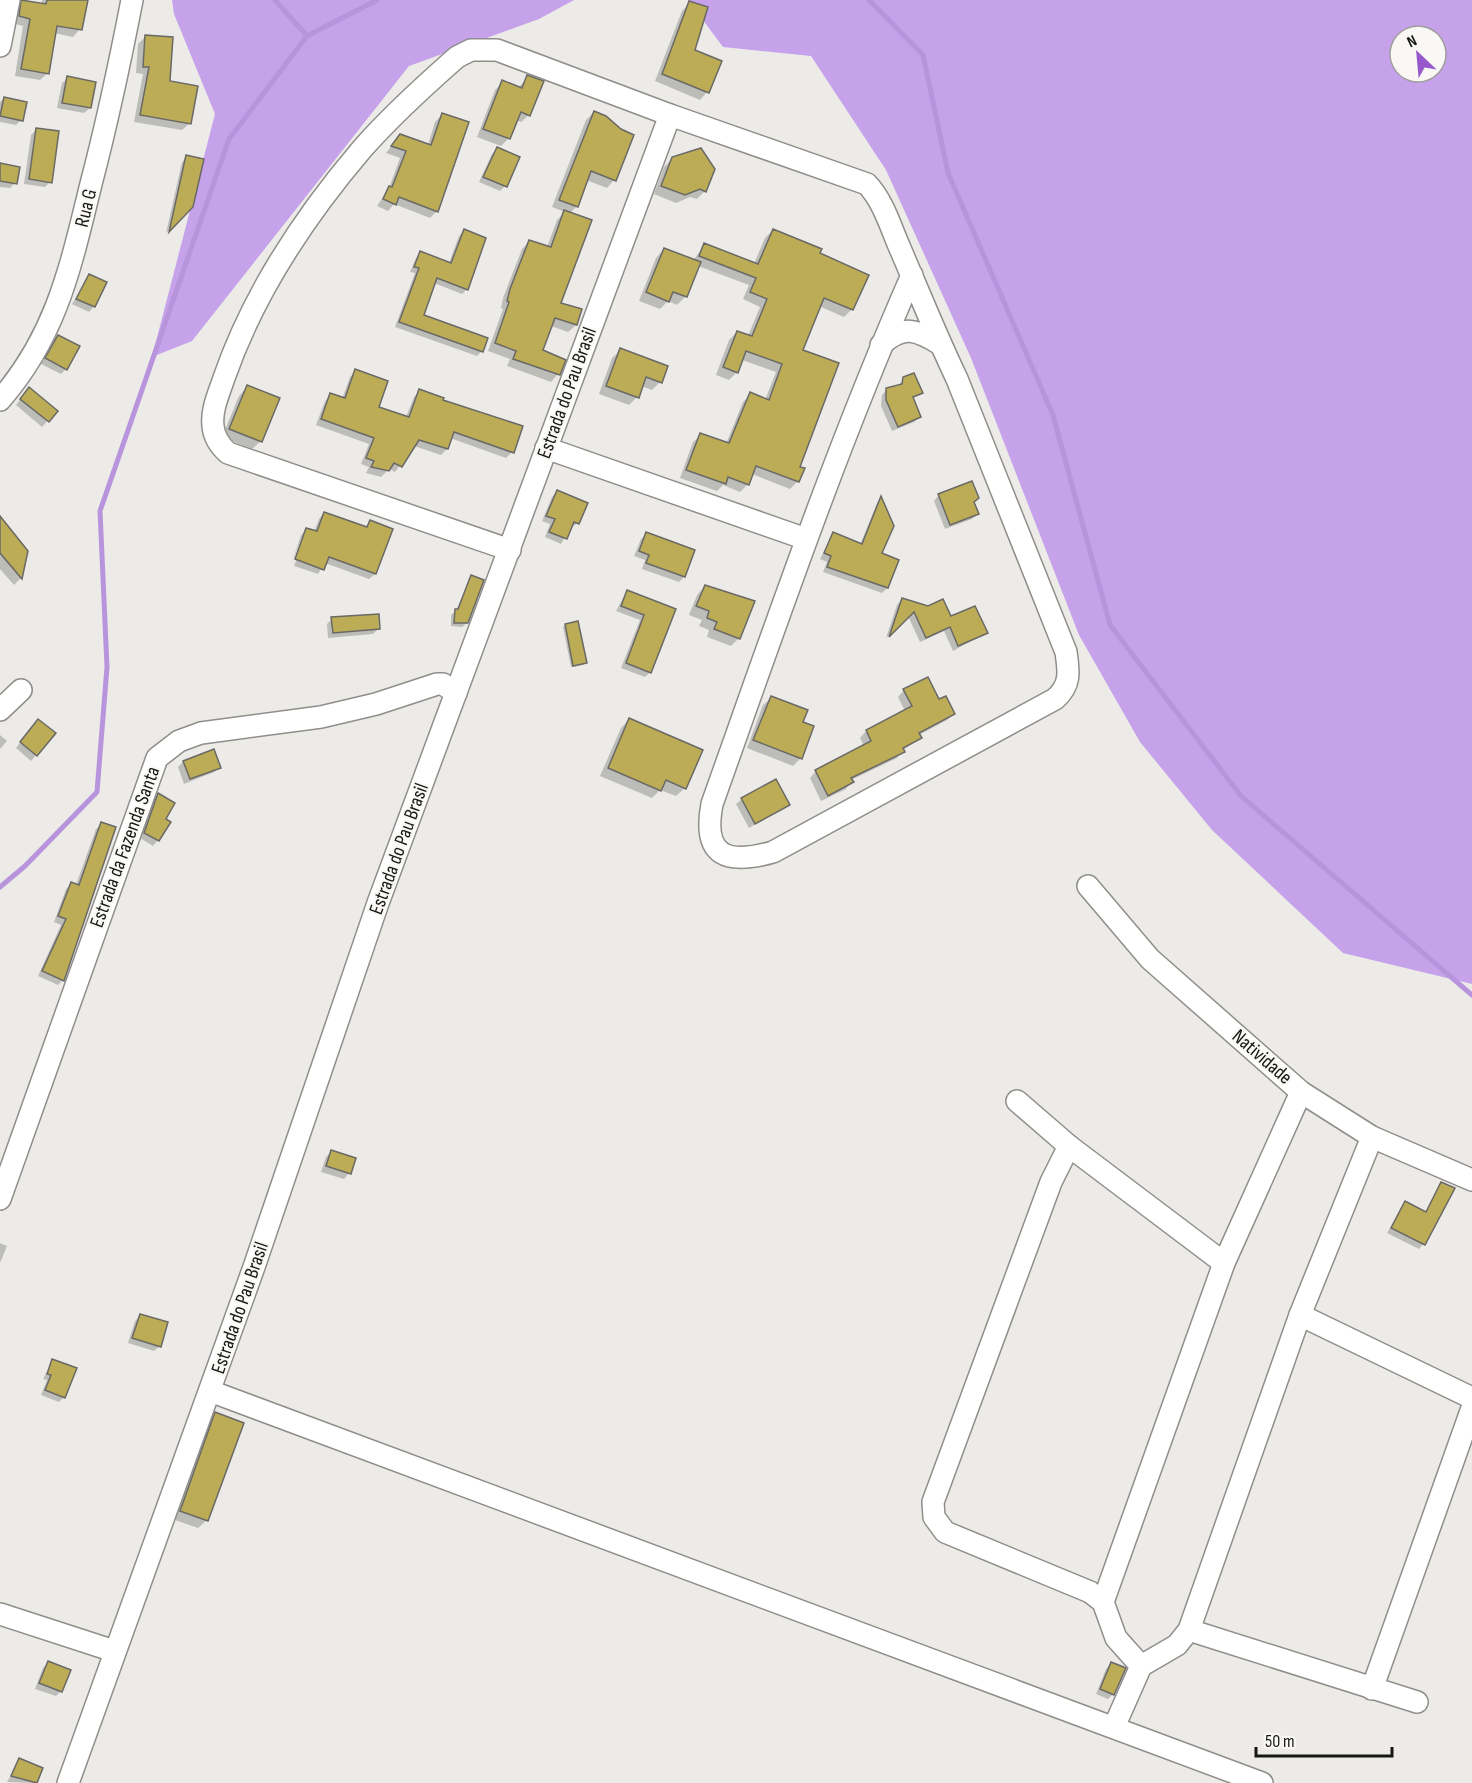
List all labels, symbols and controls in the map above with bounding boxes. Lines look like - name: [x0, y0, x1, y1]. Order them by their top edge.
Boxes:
- north arrow: [1388, 24, 1448, 84]
- text: N: [1404, 31, 1420, 52]
- street label: Rua G: [70, 186, 102, 230]
- street label: Estrada do Pau Brasil: [532, 324, 602, 462]
- street label: Estrada da Fazenda Santa: [85, 763, 165, 931]
- street label: Estrada do Pau Brasil: [364, 780, 434, 918]
- street label: Natividade: [1227, 1024, 1297, 1090]
- street label: Estrada do Pau Brasil: [206, 1239, 274, 1377]
- scale bar: [1256, 1720, 1392, 1758]
- text: 50 m: [1265, 1731, 1295, 1752]

